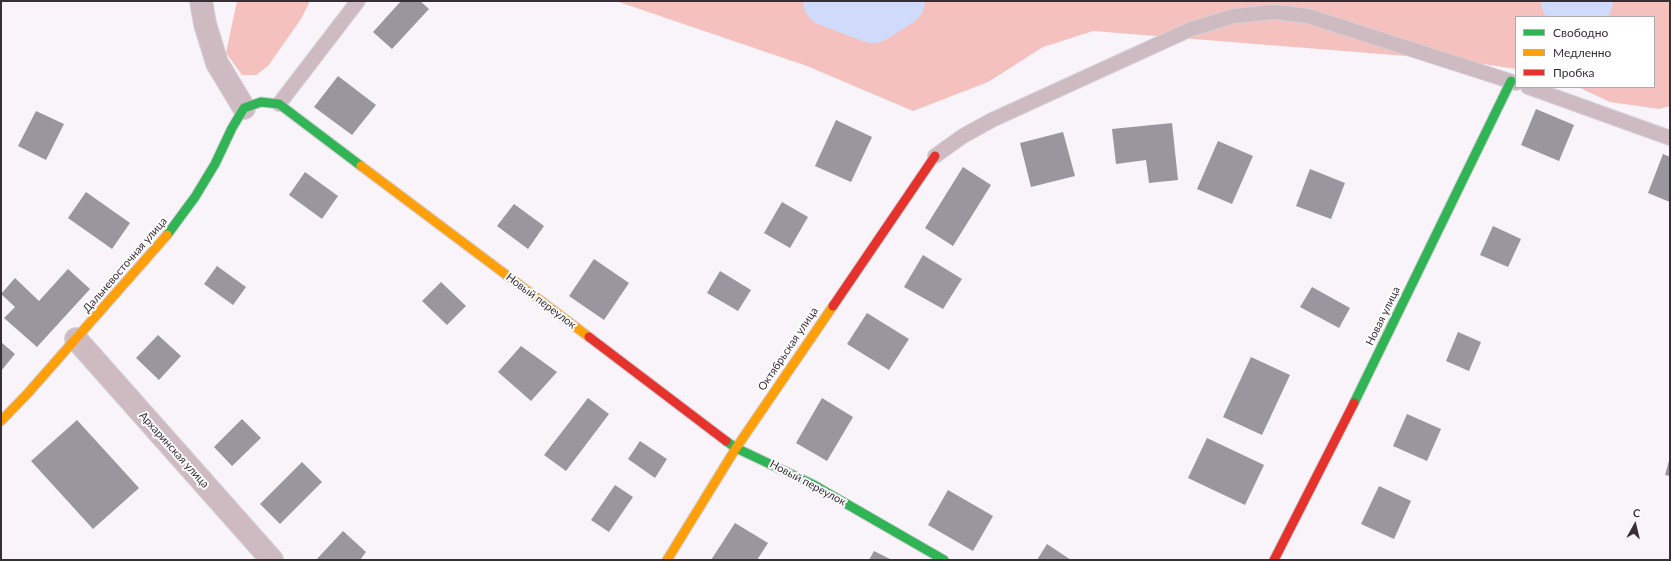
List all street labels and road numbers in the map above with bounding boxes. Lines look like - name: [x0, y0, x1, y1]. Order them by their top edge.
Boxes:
- street label: Дальневосточная улица: [80, 215, 170, 315]
- street label: Новый переулок: [503, 270, 579, 332]
- street label: Новая улица: [1363, 284, 1403, 348]
- street label: Октябрьская улица: [755, 305, 821, 393]
- street label: Архаринская улица: [136, 409, 212, 491]
- street label: Новый переулок: [768, 457, 848, 509]

